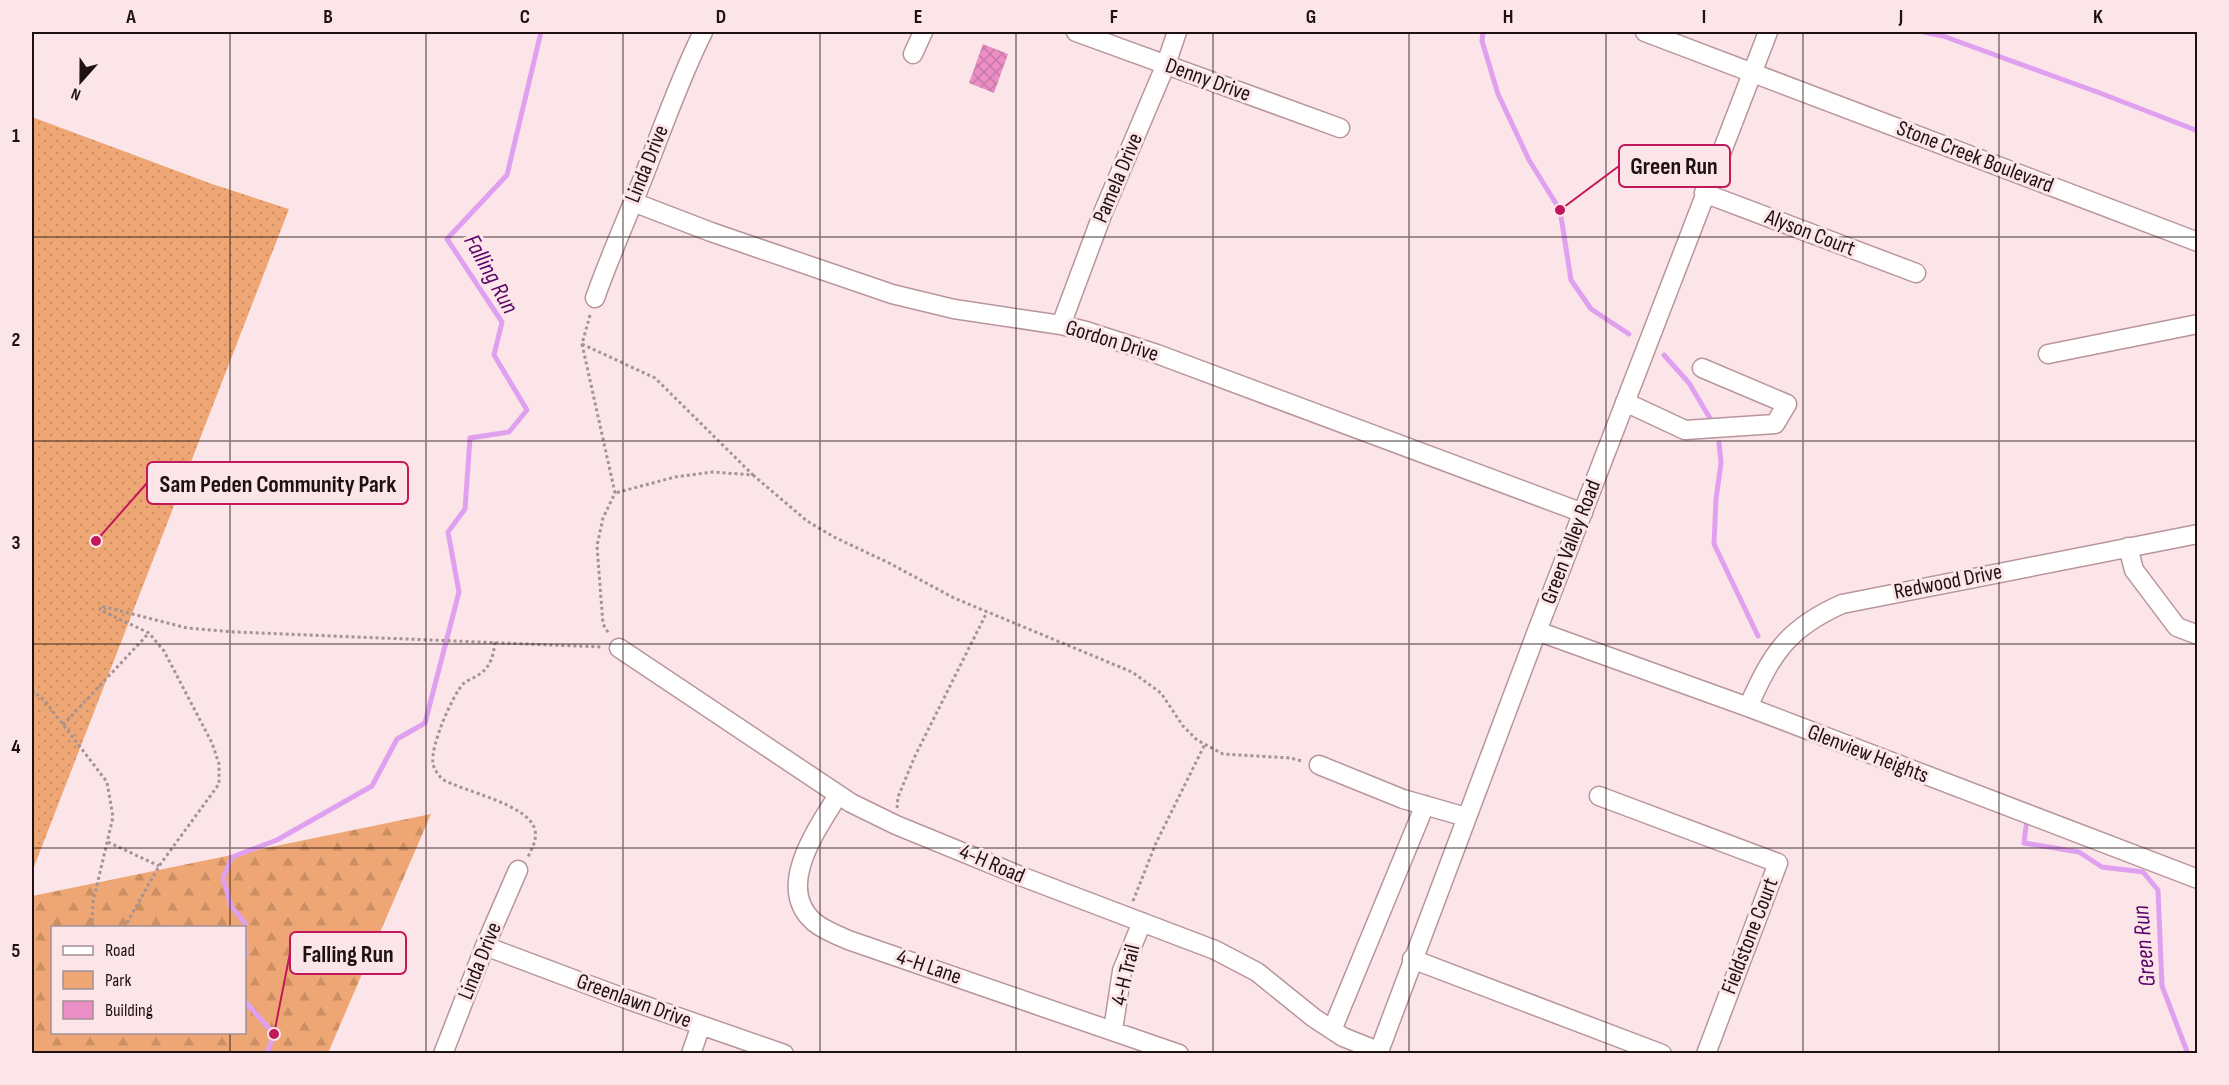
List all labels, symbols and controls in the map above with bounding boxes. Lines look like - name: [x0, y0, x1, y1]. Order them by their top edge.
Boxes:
- text: A: [125, 5, 136, 29]
- text: B: [323, 5, 333, 29]
- text: C: [520, 5, 530, 29]
- text: D: [716, 5, 726, 29]
- text: E: [914, 5, 922, 29]
- text: F: [1110, 5, 1118, 29]
- text: G: [1306, 5, 1316, 29]
- text: H: [1503, 5, 1513, 29]
- text: I: [1702, 5, 1706, 29]
- text: J: [1898, 5, 1903, 29]
- text: K: [2093, 5, 2103, 29]
- north arrow: [51, 51, 111, 111]
- street label: Denny Drive: [1162, 52, 1254, 108]
- text: N: [69, 83, 84, 104]
- street label: Stone Creek Boulevard: [1893, 115, 2057, 199]
- street label: Linda Drive: [619, 121, 675, 207]
- text: 1: [12, 124, 20, 148]
- street label: Pamela Drive: [1087, 129, 1149, 227]
- callout: Green Run: [1619, 145, 1730, 187]
- text: Green Run: [1630, 152, 1718, 181]
- street label: Alyson Court: [1760, 203, 1859, 263]
- water label: Falling Run: [457, 229, 525, 319]
- street label: Gordon Drive: [1062, 314, 1162, 368]
- text: 2: [12, 328, 20, 352]
- callout: Sam Peden Community Park: [147, 462, 408, 504]
- text: Sam Peden Community Park: [160, 470, 396, 499]
- street label: Green Valley Road: [1535, 476, 1607, 608]
- text: 3: [12, 531, 21, 555]
- street label: Redwood Drive: [1892, 558, 2004, 606]
- street label: Glenview Heights: [1804, 719, 1932, 789]
- text: 4: [11, 735, 21, 759]
- street label: 4-H Road: [955, 838, 1029, 890]
- street label: Fieldstone Court: [1715, 874, 1785, 998]
- water label: Green Run: [2126, 904, 2162, 988]
- street label: Linda Drive: [452, 918, 508, 1004]
- legend: [51, 926, 246, 1034]
- callout: Falling Run: [290, 932, 406, 974]
- text: 5: [12, 939, 21, 963]
- text: Road: [105, 940, 135, 961]
- text: Falling Run: [302, 940, 394, 969]
- street label: 4-H Trail: [1105, 942, 1147, 1008]
- street label: 4-H Lane: [893, 943, 965, 991]
- street label: Greenlawn Drive: [573, 968, 695, 1034]
- text: Park: [105, 970, 131, 991]
- text: Building: [105, 1000, 153, 1021]

